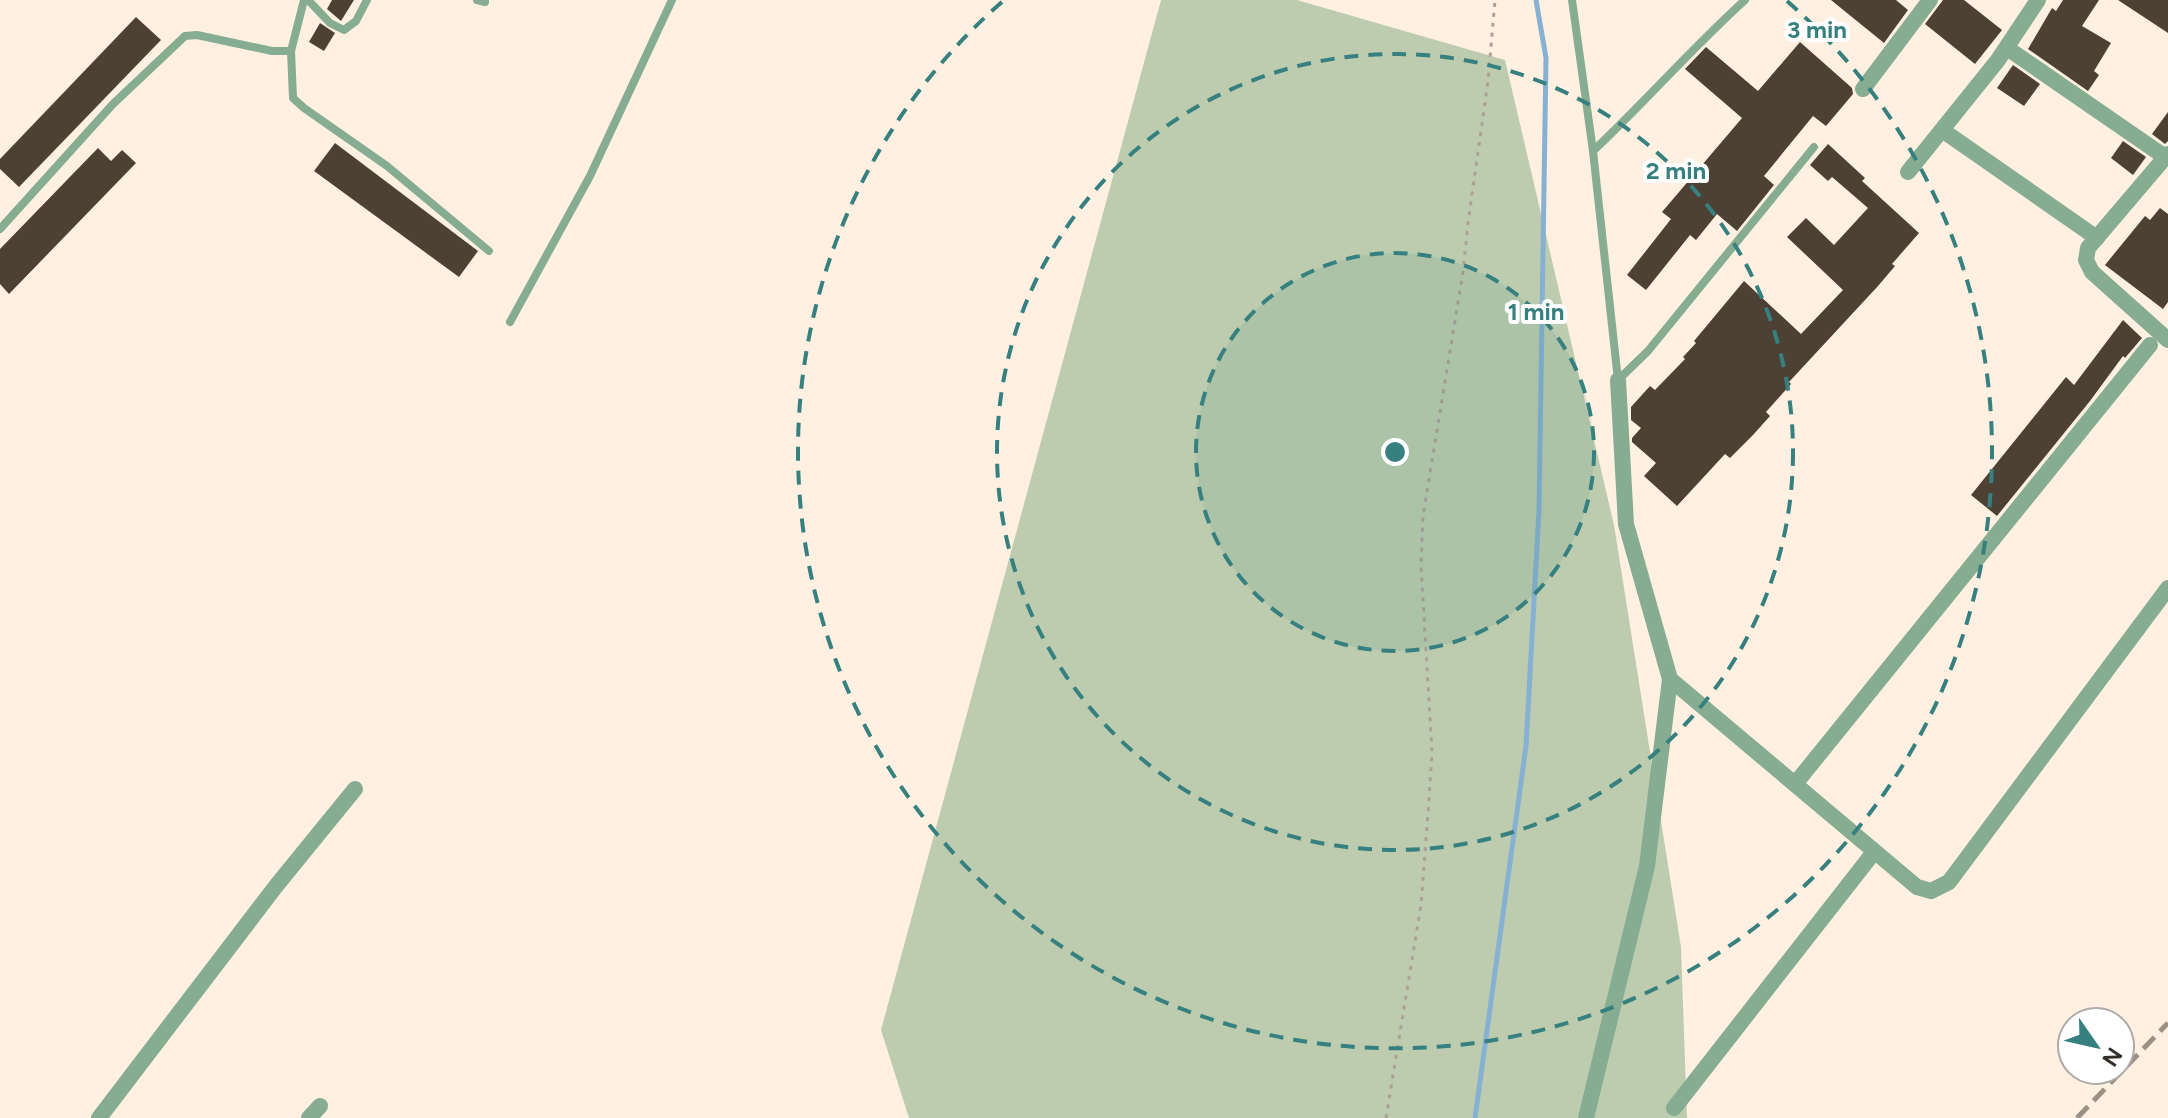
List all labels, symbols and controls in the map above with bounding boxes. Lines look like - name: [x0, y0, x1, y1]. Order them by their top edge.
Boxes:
- text: 3 min: [1787, 15, 1847, 44]
- text: 2 min: [1646, 156, 1706, 185]
- text: 1 min: [1508, 297, 1564, 326]
- centre of rings: [1381, 438, 1409, 466]
- north arrow: [2056, 1006, 2136, 1086]
- text: N: [2096, 1042, 2128, 1072]

